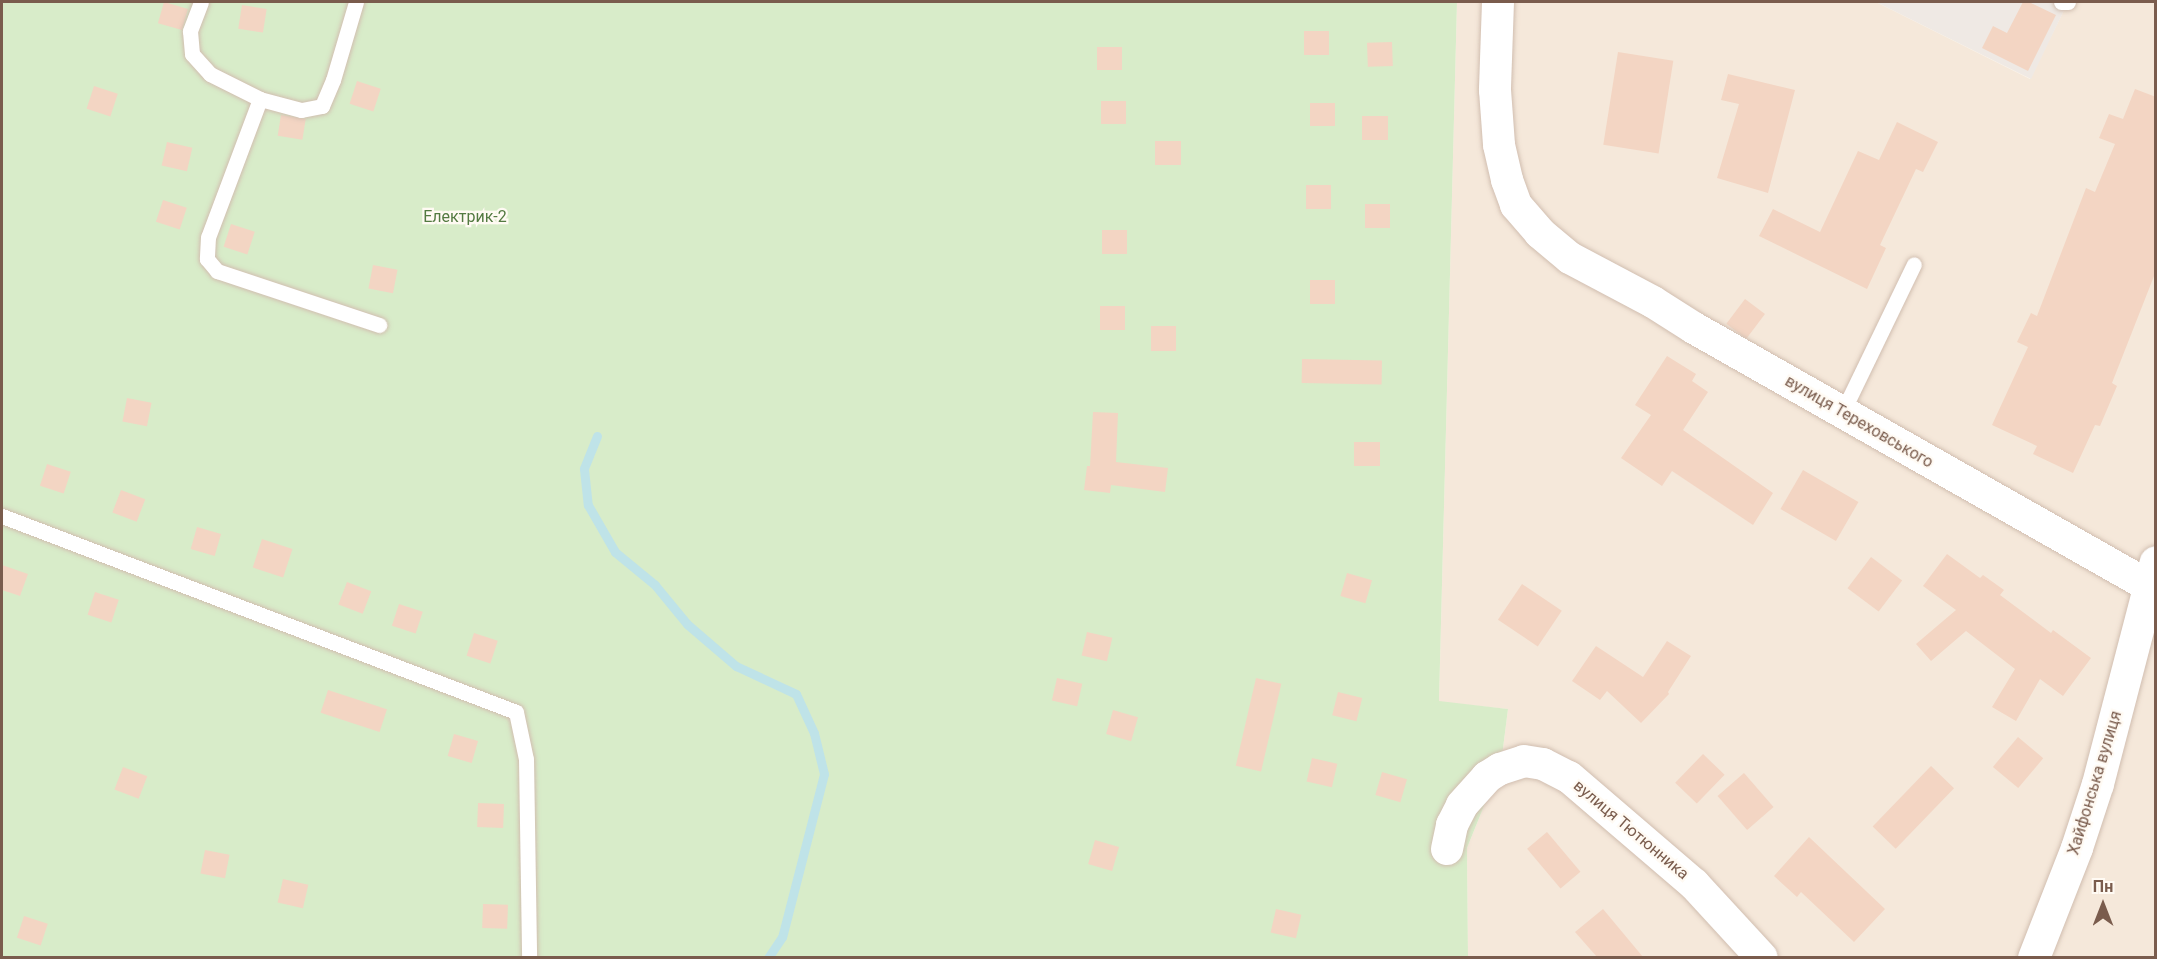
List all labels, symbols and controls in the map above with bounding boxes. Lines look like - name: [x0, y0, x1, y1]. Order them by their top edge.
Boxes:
- park label: Електрик-2: [423, 207, 507, 227]
- street label: вулиця Тереховського: [1781, 372, 1937, 472]
- street label: Хайфонська вулиця: [2064, 709, 2126, 857]
- street label: вулиця Тютюнника: [1569, 776, 1693, 884]
- north arrow: [2073, 875, 2133, 935]
- text: Пн: [2093, 877, 2113, 896]

